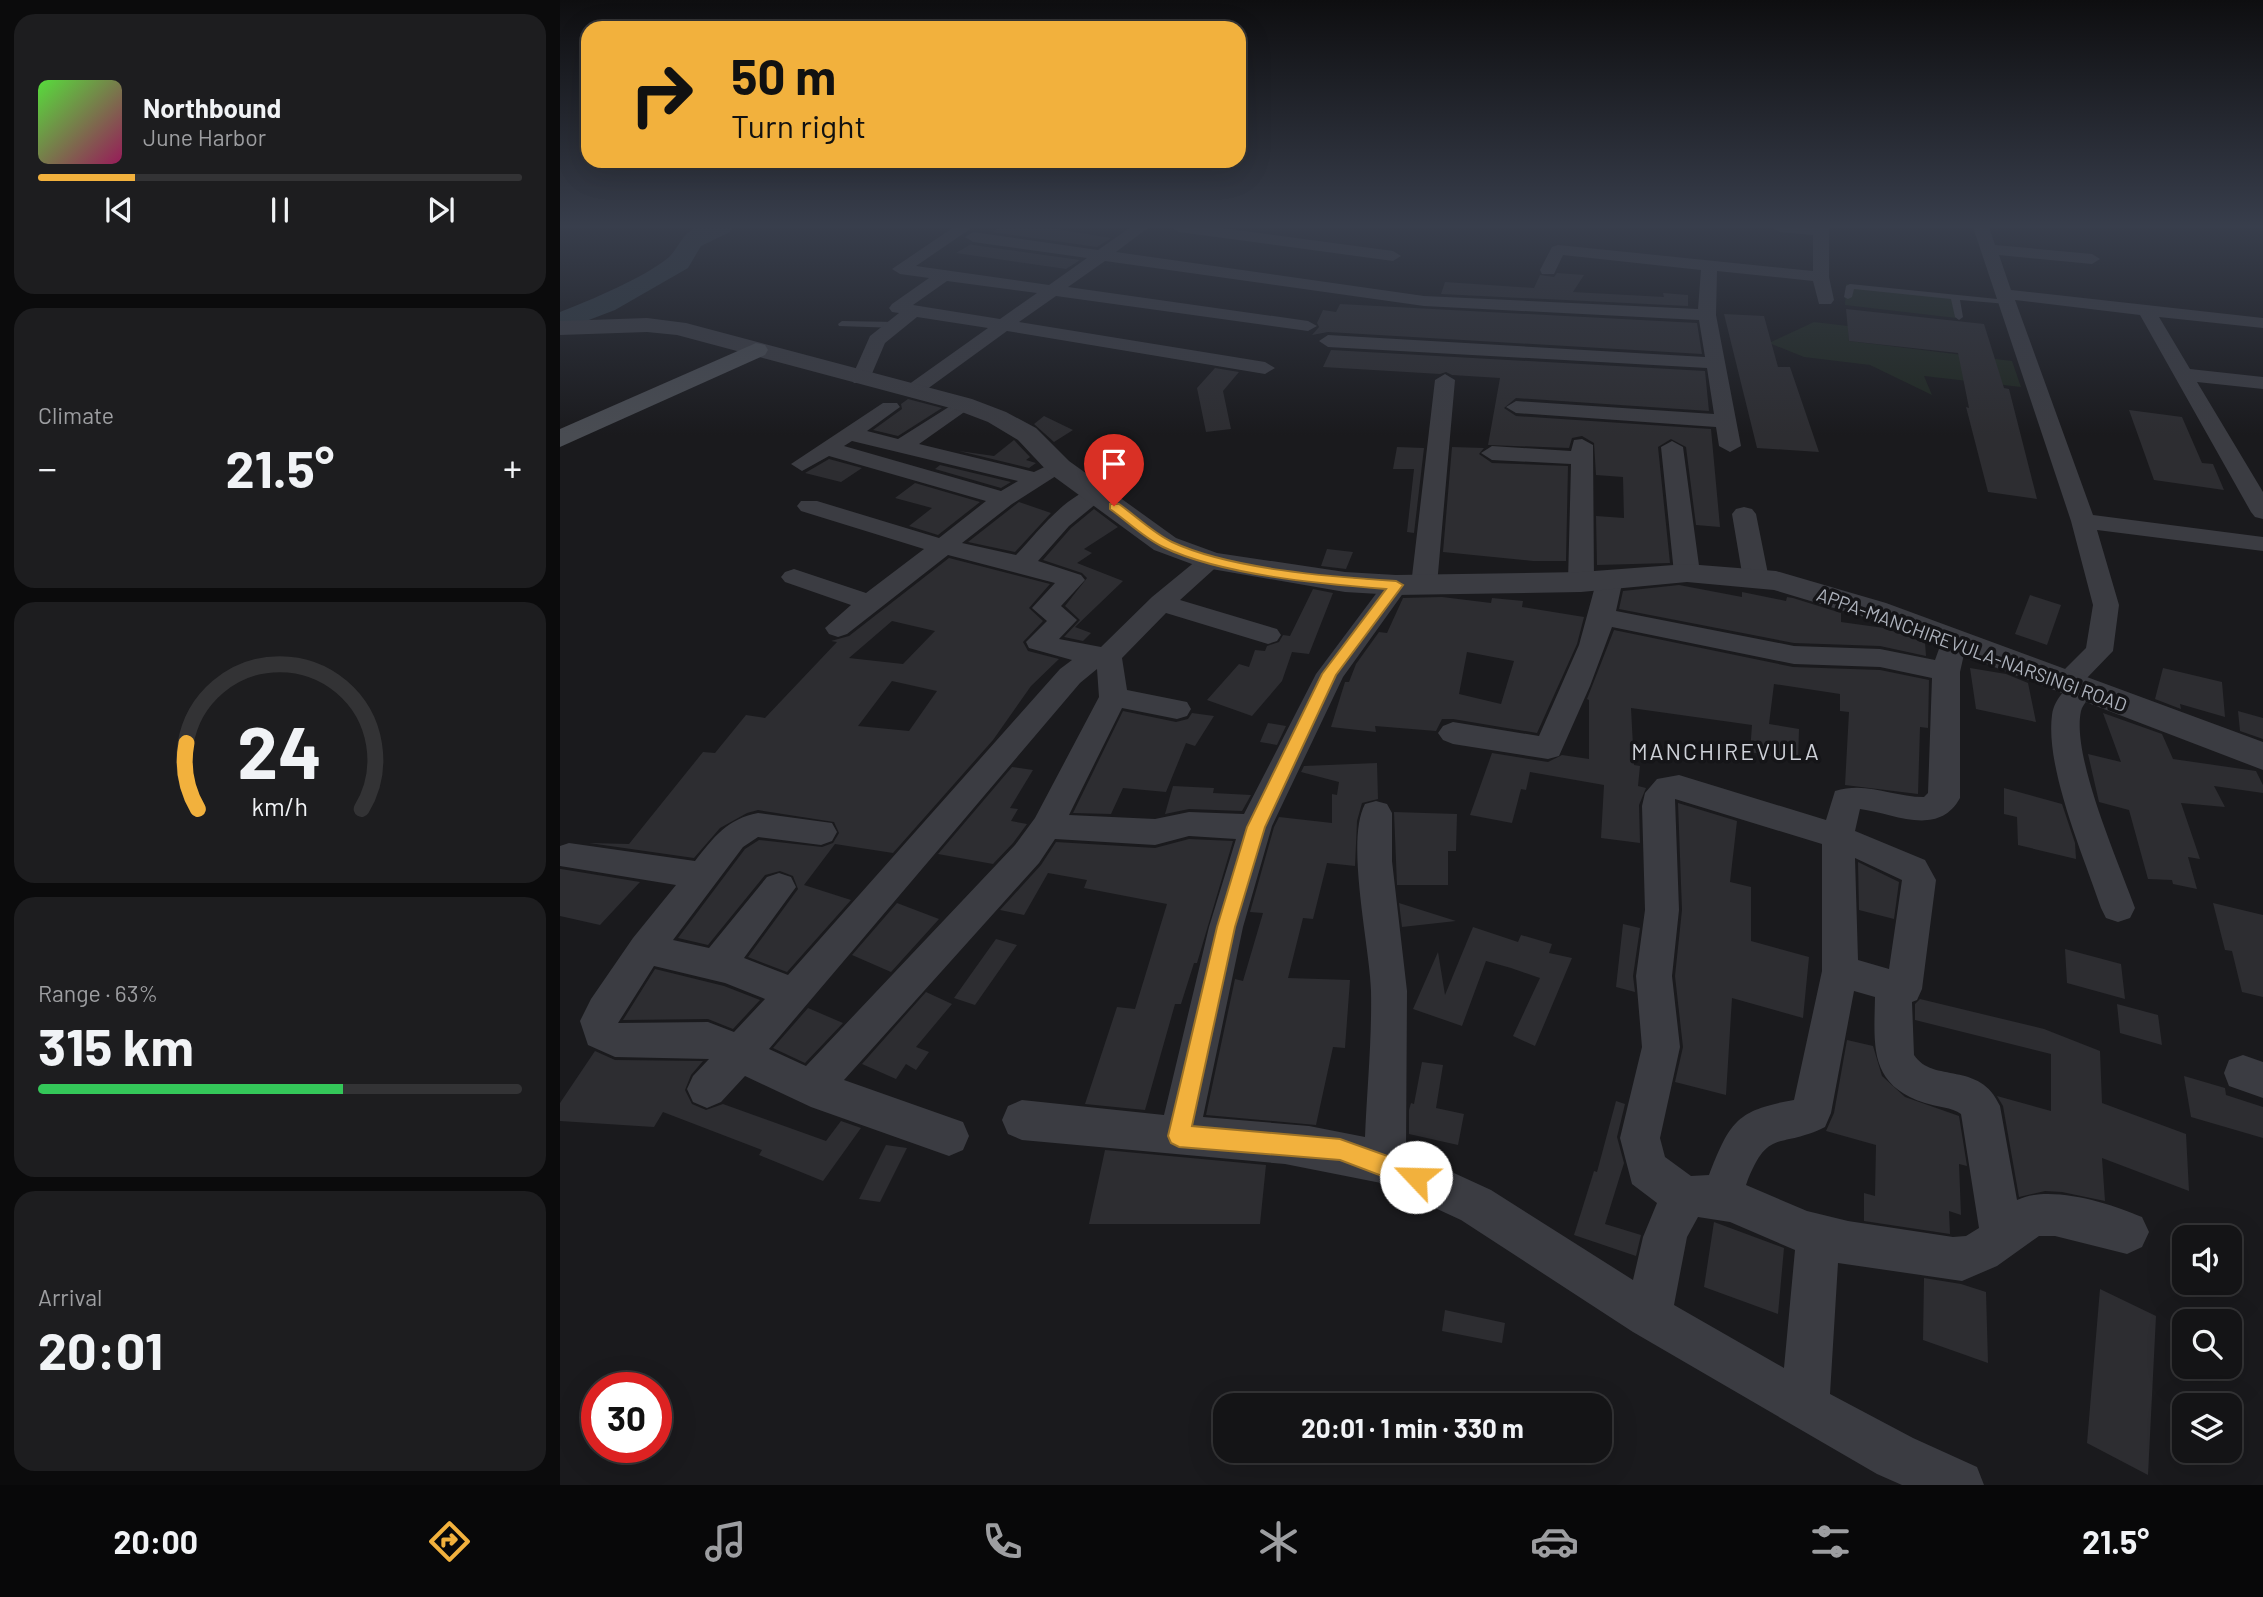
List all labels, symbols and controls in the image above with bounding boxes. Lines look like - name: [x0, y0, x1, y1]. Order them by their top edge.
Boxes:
- text: 50 m: [731, 46, 836, 105]
- icon: right: [616, 49, 707, 140]
- text: Northbound: [143, 92, 281, 123]
- text: Turn right: [731, 106, 866, 144]
- text: June Harbor: [143, 123, 266, 151]
- icon: previous: [100, 191, 138, 229]
- icon: pause: [261, 191, 299, 229]
- icon: next: [422, 191, 460, 229]
- text: Climate: [38, 401, 114, 429]
- pin: [1084, 434, 1144, 506]
- text: 21.5°: [226, 436, 334, 498]
- text: −: [38, 444, 57, 490]
- text: +: [503, 444, 522, 490]
- icon: arrive: [1095, 445, 1133, 483]
- street label: APPA-MANCHIREVULA-NARSINGI ROAD: [1814, 582, 2130, 716]
- text: 24: [238, 706, 322, 794]
- district label: MANCHIREVULA: [1631, 737, 1821, 765]
- text: km/h: [252, 790, 308, 820]
- text: Range · 63%: [38, 979, 158, 1007]
- text: 315 km: [38, 1014, 194, 1076]
- position arrow: [1379, 1140, 1453, 1214]
- map controls: [2172, 1225, 2242, 1463]
- button: sound: [2172, 1225, 2242, 1295]
- text: Arrival: [38, 1283, 102, 1311]
- button: search: [2172, 1309, 2242, 1379]
- text: 20:01: [38, 1318, 163, 1380]
- speed limit sign: 30: [581, 1372, 672, 1463]
- button: layers: [2172, 1393, 2242, 1463]
- text: 20:01 · 1 min · 330 m: [1301, 1412, 1524, 1443]
- icon: directions: [425, 1517, 474, 1566]
- icon: music: [701, 1517, 750, 1566]
- icon: phone: [978, 1517, 1027, 1566]
- icon: climate: [1254, 1517, 1303, 1566]
- icon: car: [1530, 1517, 1579, 1566]
- icon: filters: [1806, 1517, 1855, 1566]
- text: 20:00: [114, 1522, 198, 1560]
- text: 21.5°: [2082, 1522, 2149, 1560]

